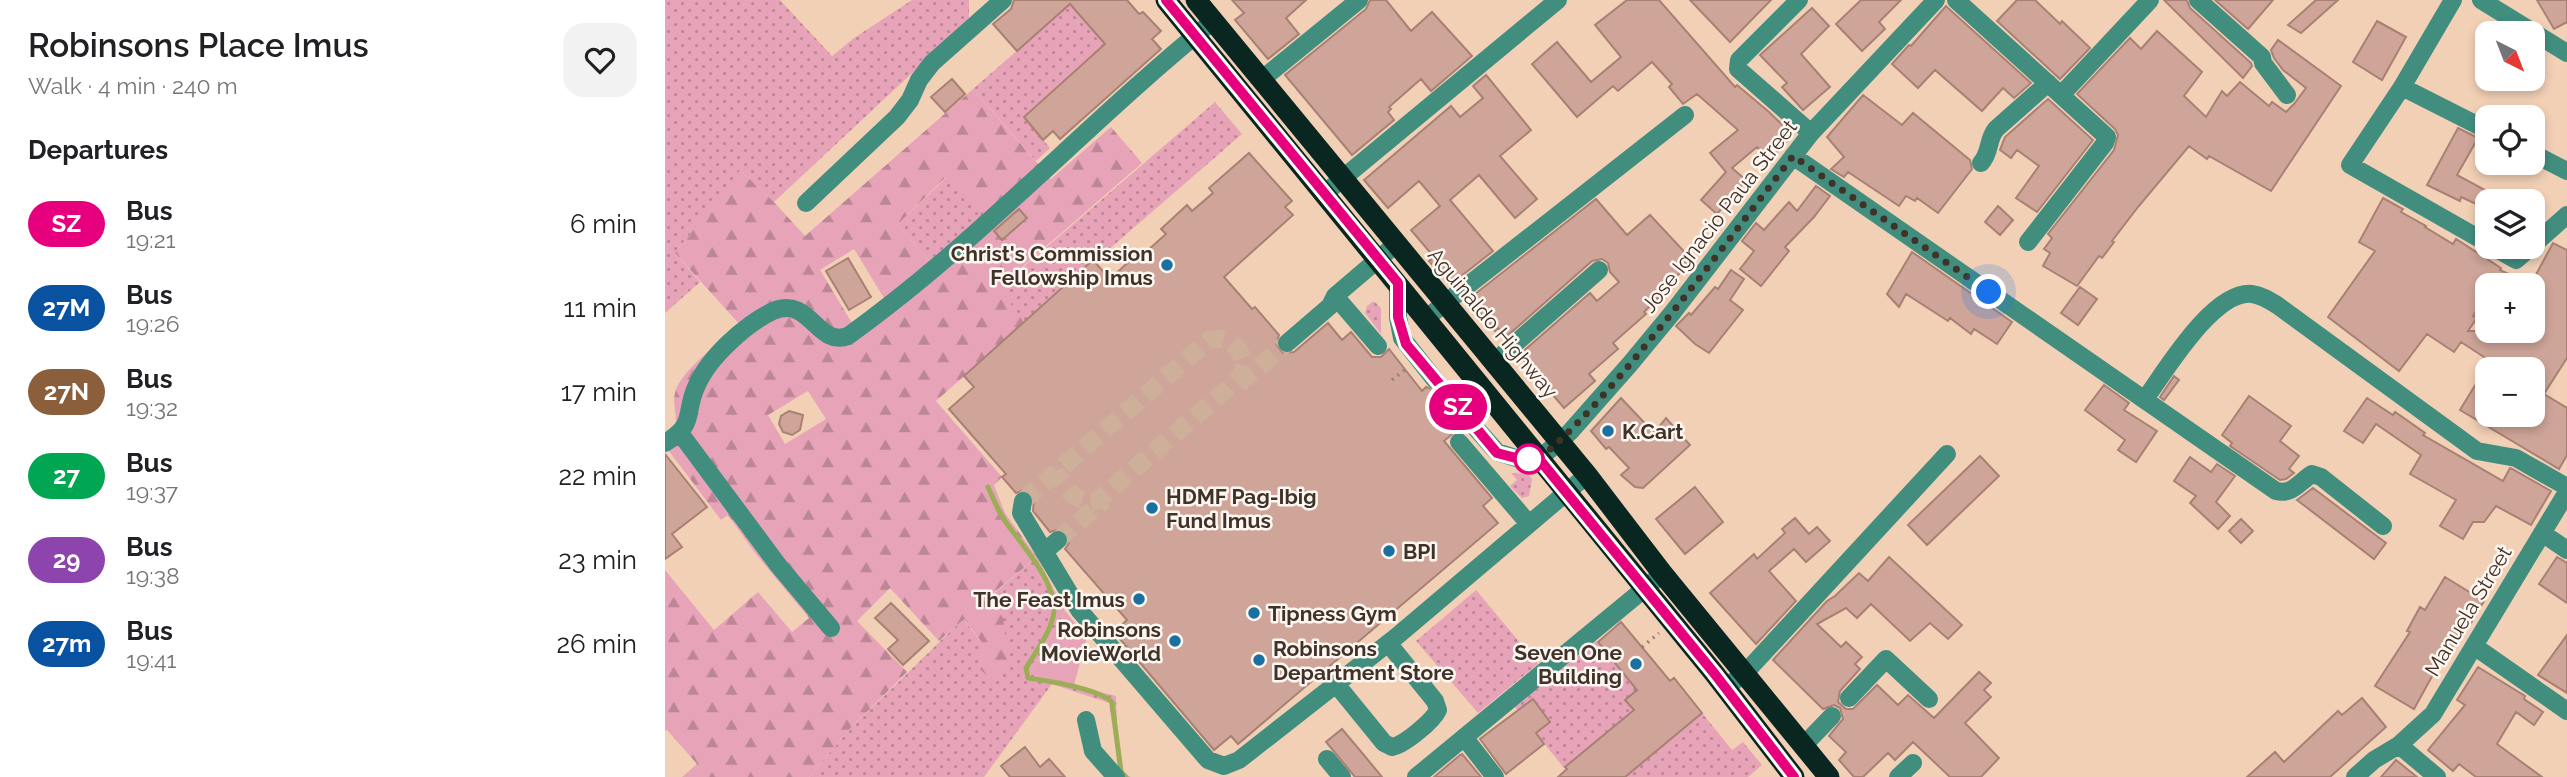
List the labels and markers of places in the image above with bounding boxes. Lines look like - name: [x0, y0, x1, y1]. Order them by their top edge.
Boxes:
- place label: Christ's Commission Fellowship Imus: [951, 241, 1153, 290]
- marker: Christ's Commission Fellowship Imus: [1159, 257, 1175, 273]
- place label: K.Cart: [1622, 419, 1683, 444]
- marker: K.Cart: [1600, 423, 1616, 439]
- unlabelled marker: [1514, 444, 1544, 474]
- place label: HDMF Pag-Ibig Fund Imus: [1166, 484, 1317, 533]
- marker: HDMF Pag-Ibig Fund Imus: [1144, 500, 1160, 516]
- place label: BPI: [1403, 539, 1436, 564]
- marker: BPI: [1381, 543, 1397, 559]
- place label: The Feast Imus: [973, 587, 1125, 612]
- marker: The Feast Imus: [1131, 591, 1147, 607]
- place label: Tipness Gym: [1268, 601, 1397, 626]
- marker: Tipness Gym: [1246, 605, 1262, 621]
- place label: Robinsons MovieWorld: [1041, 617, 1161, 666]
- marker: Robinsons MovieWorld: [1167, 633, 1183, 649]
- place label: Robinsons Department Store: [1273, 636, 1454, 685]
- place label: Seven One Building: [1514, 640, 1622, 689]
- marker: Robinsons Department Store: [1251, 652, 1267, 668]
- marker: Seven One Building: [1628, 656, 1644, 672]

